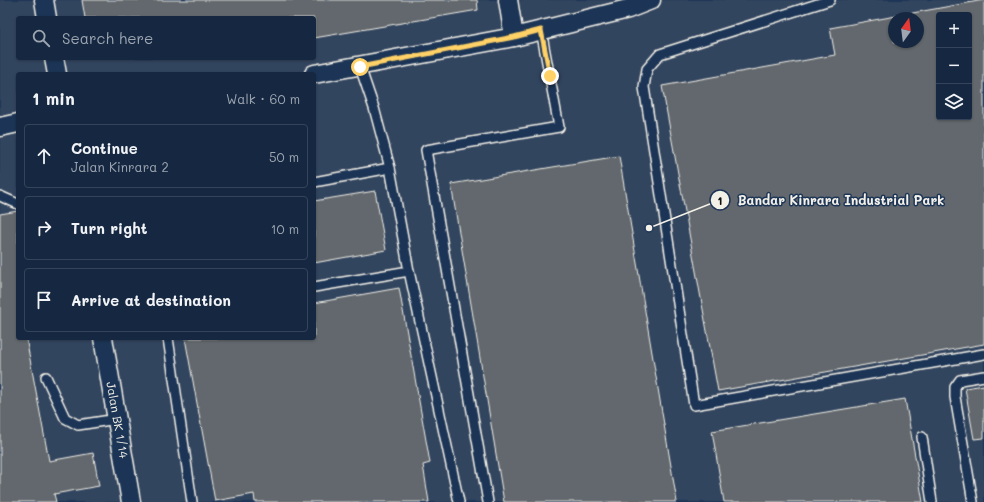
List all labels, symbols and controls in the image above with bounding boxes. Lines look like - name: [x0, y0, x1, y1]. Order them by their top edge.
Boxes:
- north arrow: [888, 12, 924, 48]
- map controls: [936, 12, 972, 120]
- button: +: [936, 12, 972, 48]
- search box: [16, 16, 316, 60]
- icon: search: [30, 27, 52, 49]
- text: Search here: [62, 28, 153, 48]
- button: −: [936, 48, 972, 84]
- route start: [351, 58, 369, 76]
- route end: [541, 67, 559, 85]
- button: layers: [936, 84, 972, 120]
- text: 1 min: [32, 87, 75, 109]
- text: Walk · 60 m: [226, 90, 300, 107]
- text: Continue: [71, 138, 138, 158]
- icon: ahead: [33, 145, 55, 167]
- text: 50 m: [269, 148, 299, 165]
- text: Jalan Kinrara 2: [71, 158, 169, 175]
- callout: Bandar Kinrara Industrial Park: [710, 188, 952, 213]
- text: Bandar Kinrara Industrial Park: [738, 191, 944, 208]
- text: 1: [717, 192, 723, 208]
- icon: right: [33, 217, 55, 239]
- text: Turn right: [71, 218, 148, 238]
- text: 10 m: [271, 220, 299, 237]
- icon: arrive: [33, 289, 55, 311]
- text: Arrive at destination: [71, 290, 231, 310]
- street label: Jalan BK 1/14: [103, 380, 133, 459]

